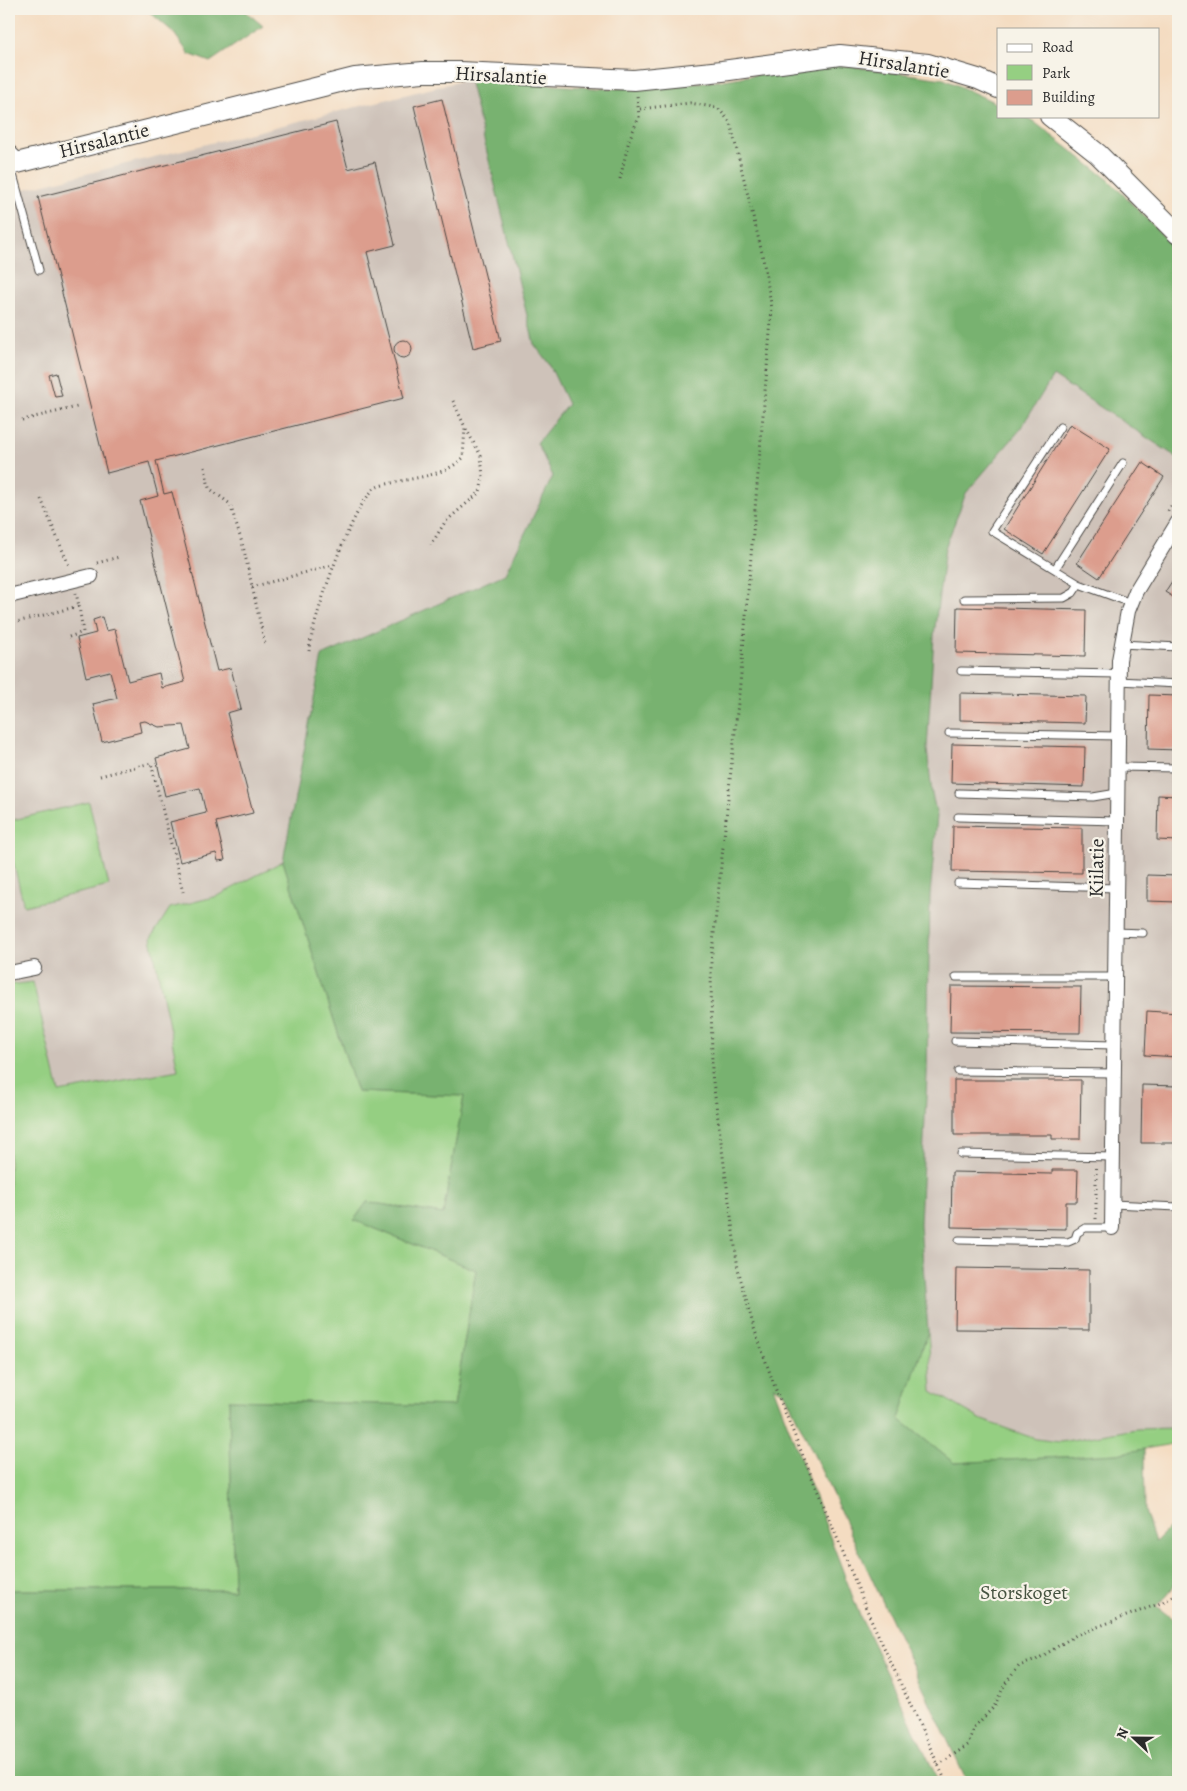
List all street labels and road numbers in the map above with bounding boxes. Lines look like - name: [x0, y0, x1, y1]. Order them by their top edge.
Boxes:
- street label: Hirsalantie: [856, 44, 951, 85]
- street label: Hirsalantie: [454, 60, 548, 91]
- street label: Hirsalantie: [56, 116, 152, 165]
- street label: Kiilatie: [1082, 838, 1111, 898]

